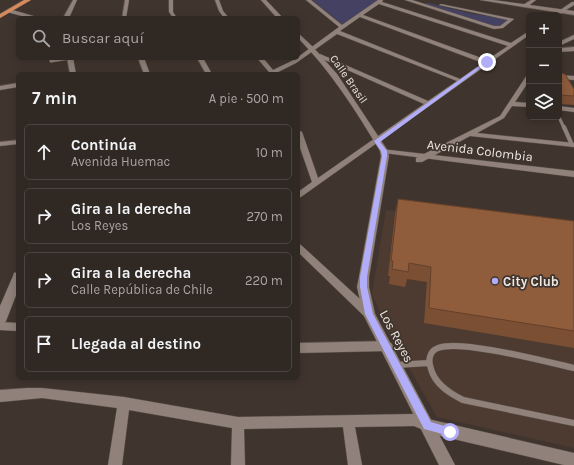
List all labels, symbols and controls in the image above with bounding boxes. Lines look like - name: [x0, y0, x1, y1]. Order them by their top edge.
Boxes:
- map controls: [526, 12, 562, 120]
- button: +: [526, 12, 562, 48]
- search box: [16, 16, 300, 60]
- icon: search: [30, 27, 52, 49]
- text: Buscar aquí: [62, 29, 144, 47]
- button: −: [526, 48, 562, 84]
- street label: Calle Brasil: [327, 53, 370, 106]
- route end: [478, 53, 496, 71]
- button: layers: [526, 84, 562, 120]
- text: 7 min: [32, 88, 77, 108]
- text: A pie · 500 m: [209, 91, 284, 106]
- text: Continúa: [71, 136, 137, 154]
- street label: Avenida Colombia: [426, 137, 534, 164]
- icon: ahead: [33, 141, 55, 163]
- text: 10 m: [256, 145, 283, 160]
- text: Avenida Huemac: [71, 154, 170, 169]
- text: Gira a la derecha: [71, 200, 191, 218]
- icon: right: [33, 205, 55, 227]
- text: 270 m: [246, 209, 283, 224]
- text: Los Reyes: [71, 218, 128, 233]
- text: Gira a la derecha: [71, 264, 191, 282]
- icon: right: [33, 269, 55, 291]
- text: 220 m: [245, 273, 283, 288]
- place label: City Club: [503, 274, 559, 289]
- marker: City Club: [490, 276, 500, 286]
- text: Calle República de Chile: [71, 282, 213, 297]
- street label: Los Reyes: [376, 307, 417, 365]
- icon: arrive: [33, 333, 55, 355]
- text: Llegada al destino: [71, 335, 201, 353]
- route start: [441, 423, 459, 441]

